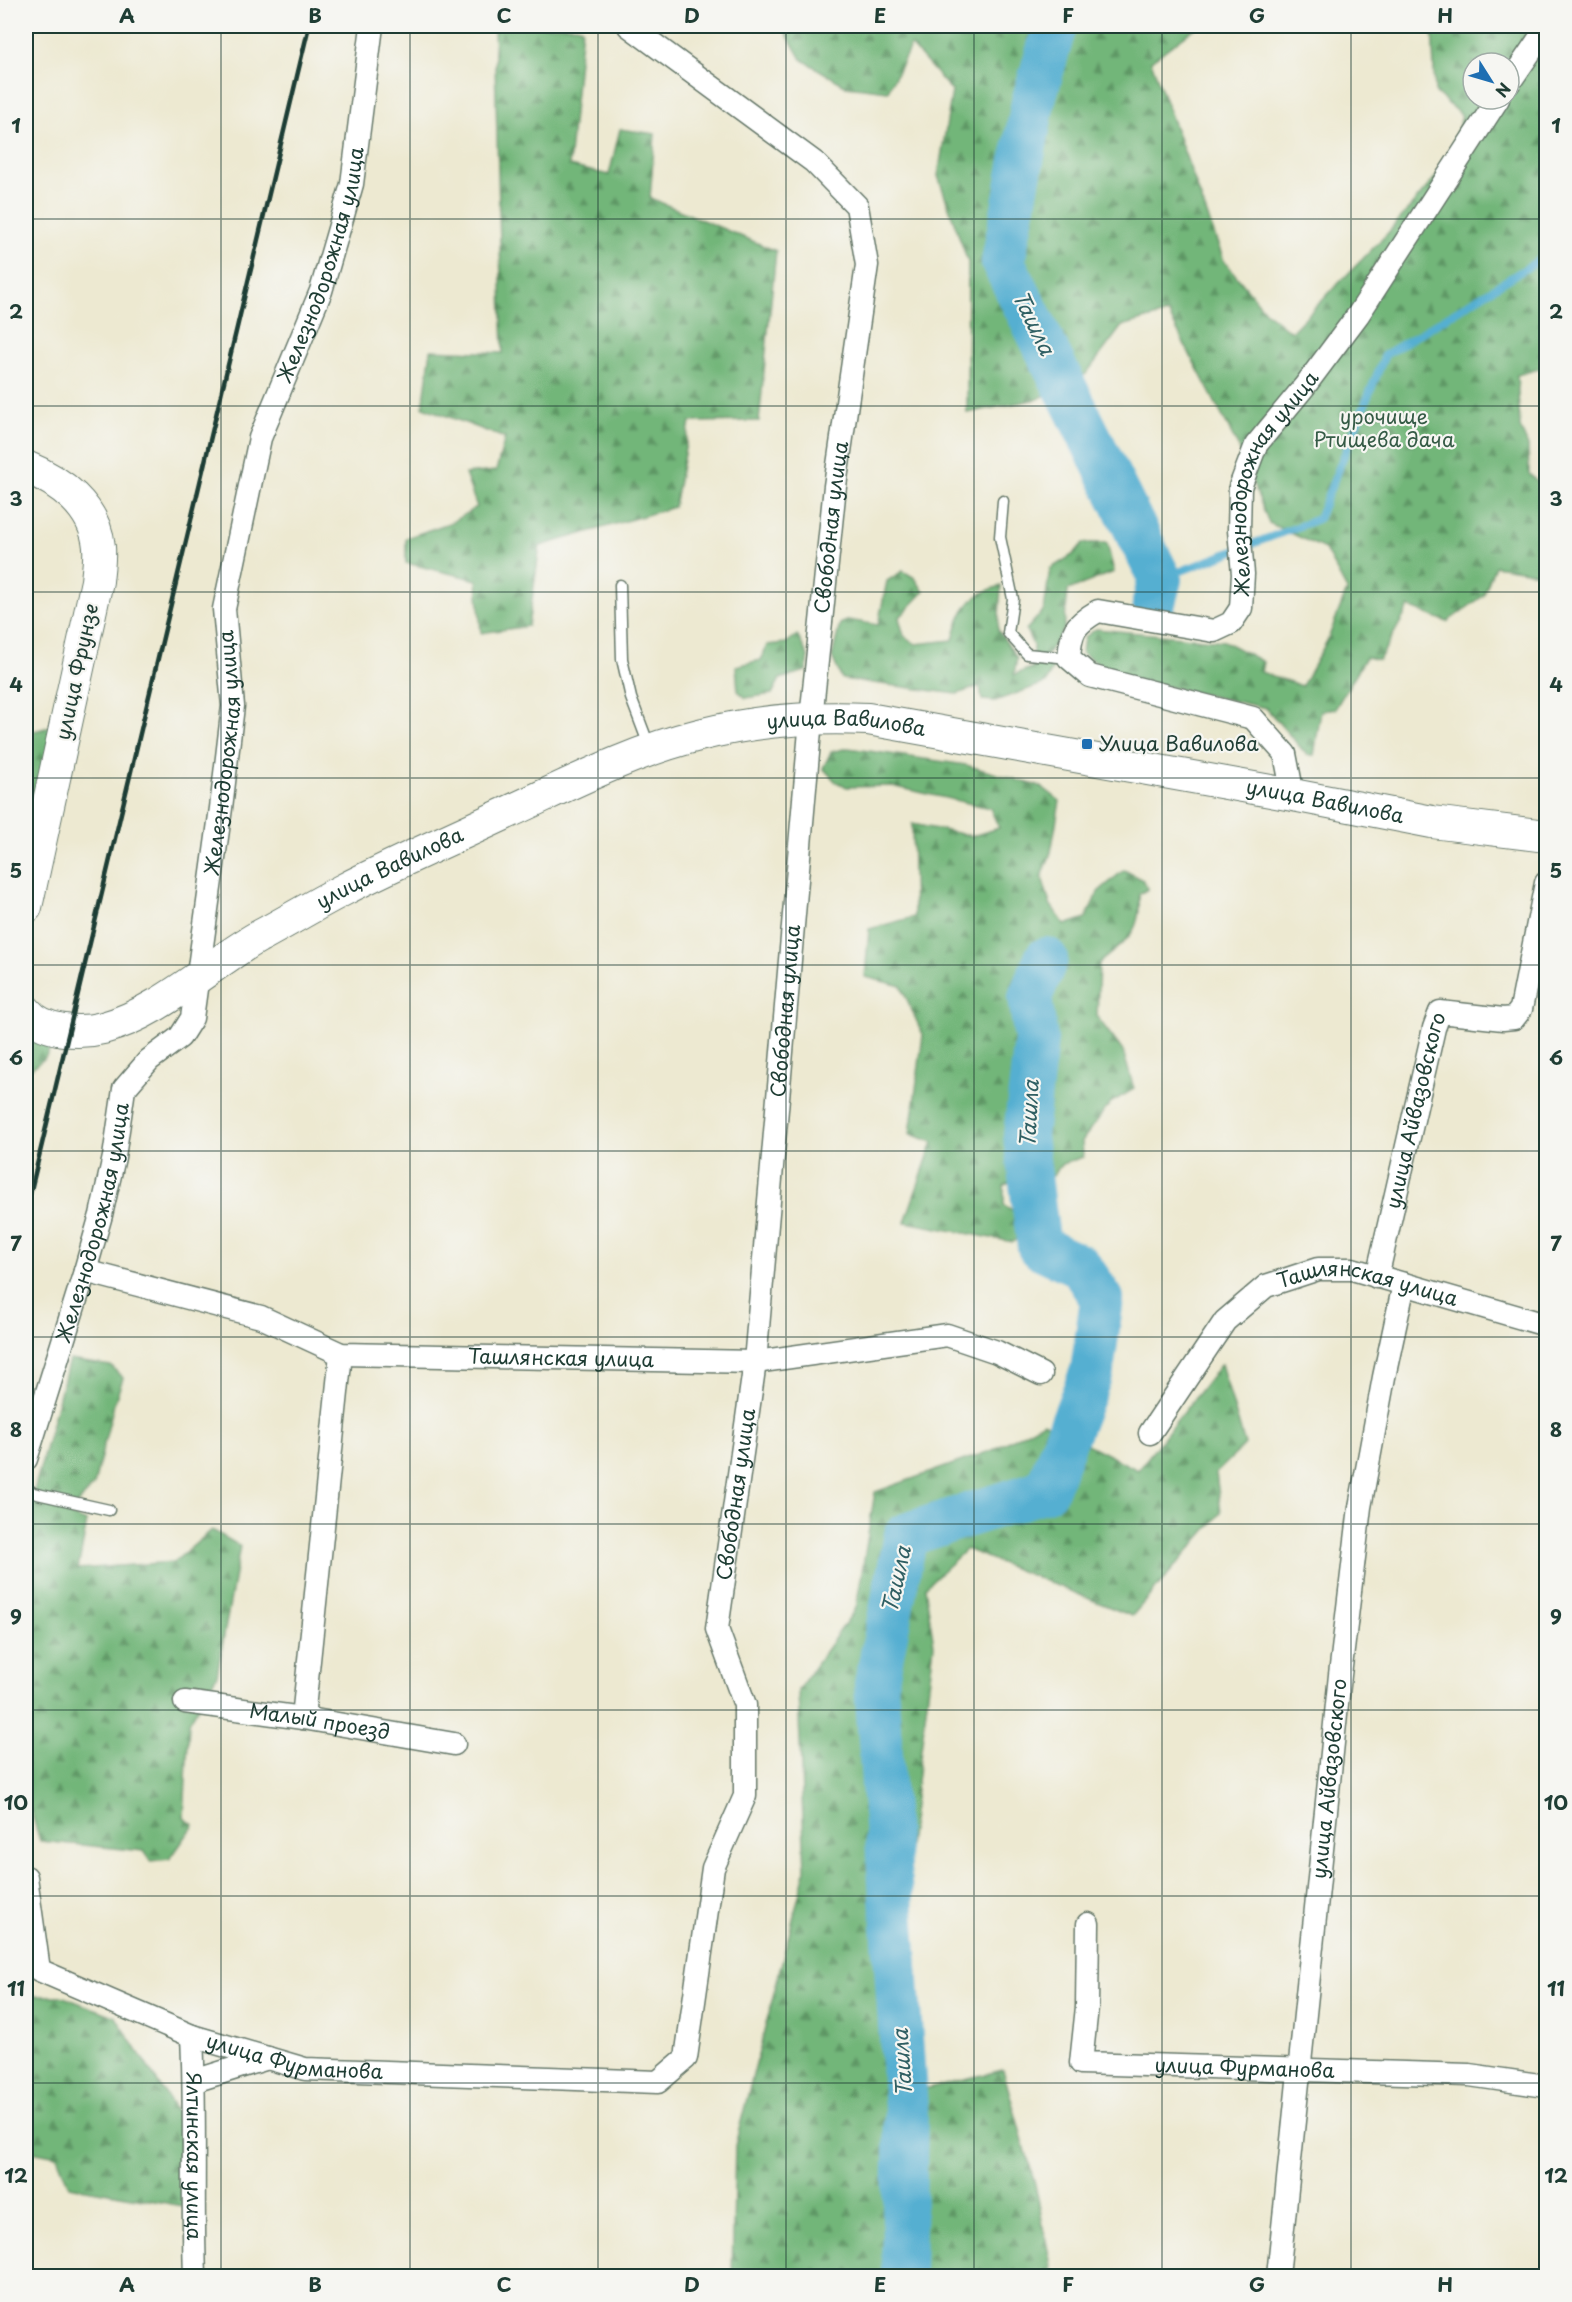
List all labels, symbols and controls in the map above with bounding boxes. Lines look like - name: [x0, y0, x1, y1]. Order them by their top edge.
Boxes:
- text: A: [119, 0, 135, 30]
- text: B: [308, 0, 322, 30]
- text: C: [496, 0, 512, 30]
- text: D: [684, 0, 700, 30]
- text: E: [874, 0, 886, 30]
- text: F: [1062, 0, 1074, 30]
- text: G: [1249, 0, 1265, 30]
- text: H: [1437, 0, 1453, 30]
- north arrow: [1461, 51, 1521, 111]
- text: N: [1490, 78, 1517, 103]
- text: 1: [11, 110, 21, 140]
- text: 1: [1551, 110, 1561, 140]
- street label: Железнодорожная улица: [269, 145, 371, 387]
- water label: Ташла: [1005, 284, 1064, 361]
- text: 2: [9, 296, 23, 326]
- text: 2: [1549, 296, 1563, 326]
- street label: Железнодорожная улица: [1223, 364, 1325, 598]
- park label: урочище Ртищева дача: [1313, 401, 1455, 454]
- street label: Свободная улица: [806, 438, 855, 615]
- text: 3: [9, 483, 23, 513]
- text: 3: [1549, 483, 1563, 513]
- street label: улица Фрунзе: [47, 601, 105, 743]
- street label: Железнодорожная улица: [196, 629, 247, 878]
- text: 4: [9, 669, 23, 699]
- text: 4: [1549, 669, 1563, 699]
- street label: улица Вавилова: [765, 702, 929, 743]
- place label: Улица Вавилова: [1099, 728, 1259, 758]
- marker: Улица Вавилова: [1080, 737, 1094, 751]
- street label: улица Вавилова: [1244, 771, 1407, 830]
- street label: улица Вавилова: [310, 819, 468, 916]
- text: 5: [10, 855, 22, 885]
- text: 5: [1550, 855, 1562, 885]
- street label: Свободная улица: [762, 923, 807, 1099]
- street label: улица Айвазовского: [1377, 1007, 1453, 1211]
- text: 6: [9, 1042, 23, 1072]
- text: 6: [1549, 1042, 1563, 1072]
- water label: Ташла: [1010, 1078, 1046, 1149]
- street label: Железнодорожная улица: [47, 1100, 136, 1346]
- text: 7: [10, 1228, 22, 1258]
- text: 7: [1550, 1228, 1562, 1258]
- street label: Ташлянская улица: [1273, 1253, 1462, 1313]
- street label: Ташлянская улица: [468, 1340, 655, 1374]
- street label: Свободная улица: [708, 1406, 762, 1582]
- text: 8: [10, 1414, 22, 1444]
- text: 8: [1550, 1414, 1562, 1444]
- water label: Ташла: [872, 1542, 918, 1616]
- text: 9: [10, 1601, 22, 1631]
- text: 9: [1550, 1601, 1562, 1631]
- street label: улица Айвазовского: [1303, 1677, 1354, 1880]
- street label: Малый проезд: [248, 1695, 392, 1747]
- text: 10: [4, 1787, 28, 1817]
- text: 10: [1544, 1787, 1568, 1817]
- text: 11: [7, 1973, 25, 2003]
- text: 11: [1547, 1973, 1565, 2003]
- street label: улица Фурманова: [203, 2025, 384, 2086]
- water label: Ташла: [883, 2027, 919, 2098]
- street label: улица Фурманова: [1154, 2049, 1336, 2085]
- street label: Ялтинская улица: [179, 2071, 210, 2241]
- text: 12: [4, 2160, 28, 2190]
- text: 12: [1544, 2160, 1568, 2190]
- text: A: [119, 2269, 135, 2299]
- text: B: [308, 2269, 322, 2299]
- text: C: [496, 2269, 512, 2299]
- text: D: [684, 2269, 700, 2299]
- text: E: [874, 2269, 886, 2299]
- text: F: [1062, 2269, 1074, 2299]
- text: G: [1249, 2269, 1265, 2299]
- text: H: [1437, 2269, 1453, 2299]

